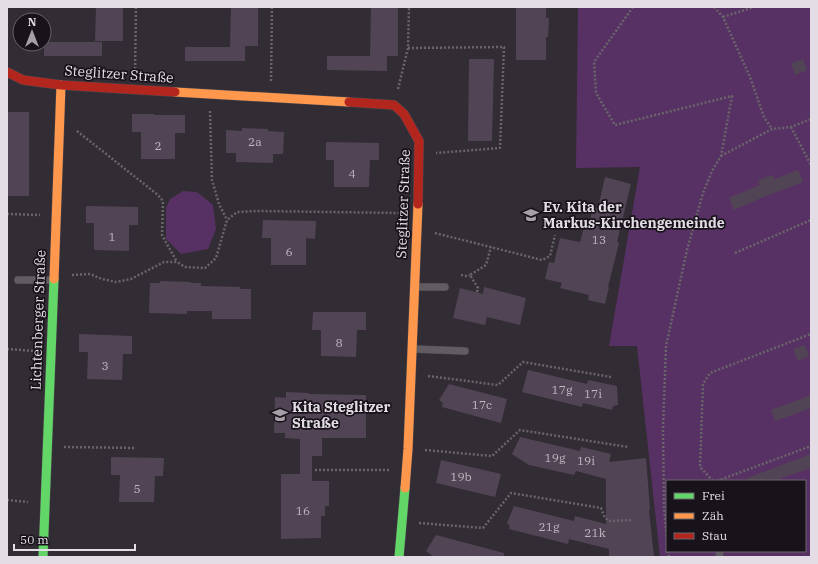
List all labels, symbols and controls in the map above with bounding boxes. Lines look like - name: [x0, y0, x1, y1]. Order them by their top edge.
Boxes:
- north arrow: [12, 12, 52, 52]
- text: N: [28, 15, 37, 29]
- street label: Steglitzer Straße: [64, 61, 174, 87]
- house number: 2a: [248, 134, 262, 149]
- house number: 2: [154, 138, 162, 153]
- street label: Steglitzer Straße: [392, 149, 414, 259]
- house number: 4: [348, 166, 356, 181]
- place label: Ev. Kita der Markus-Kirchengemeinde: [543, 198, 725, 232]
- school or university icon: Ev. Kita der Markus-Kirchengemeinde: [522, 206, 540, 224]
- house number: 1: [108, 229, 116, 244]
- house number: 13: [592, 232, 606, 247]
- house number: 6: [285, 244, 293, 259]
- street label: Lichtenberger Straße: [27, 250, 49, 390]
- house number: 8: [335, 335, 343, 350]
- house number: 3: [101, 358, 109, 373]
- house number: 17g: [552, 382, 573, 397]
- house number: 17i: [584, 386, 602, 401]
- house number: 17c: [472, 397, 492, 412]
- place label: Kita Steglitzer Straße: [292, 398, 390, 432]
- school or university icon: Kita Steglitzer Straße: [271, 406, 289, 424]
- house number: 19g: [545, 450, 566, 465]
- house number: 19i: [577, 453, 595, 468]
- house number: 19b: [450, 469, 472, 484]
- legend: [666, 480, 806, 552]
- house number: 5: [133, 481, 141, 496]
- text: Frei: [702, 488, 725, 503]
- house number: 16: [296, 503, 310, 518]
- text: Zäh: [702, 508, 724, 523]
- house number: 21g: [539, 519, 560, 534]
- house number: 21k: [584, 525, 606, 540]
- scale bar: [14, 526, 135, 552]
- text: Stau: [702, 528, 728, 543]
- text: 50 m: [20, 532, 49, 547]

